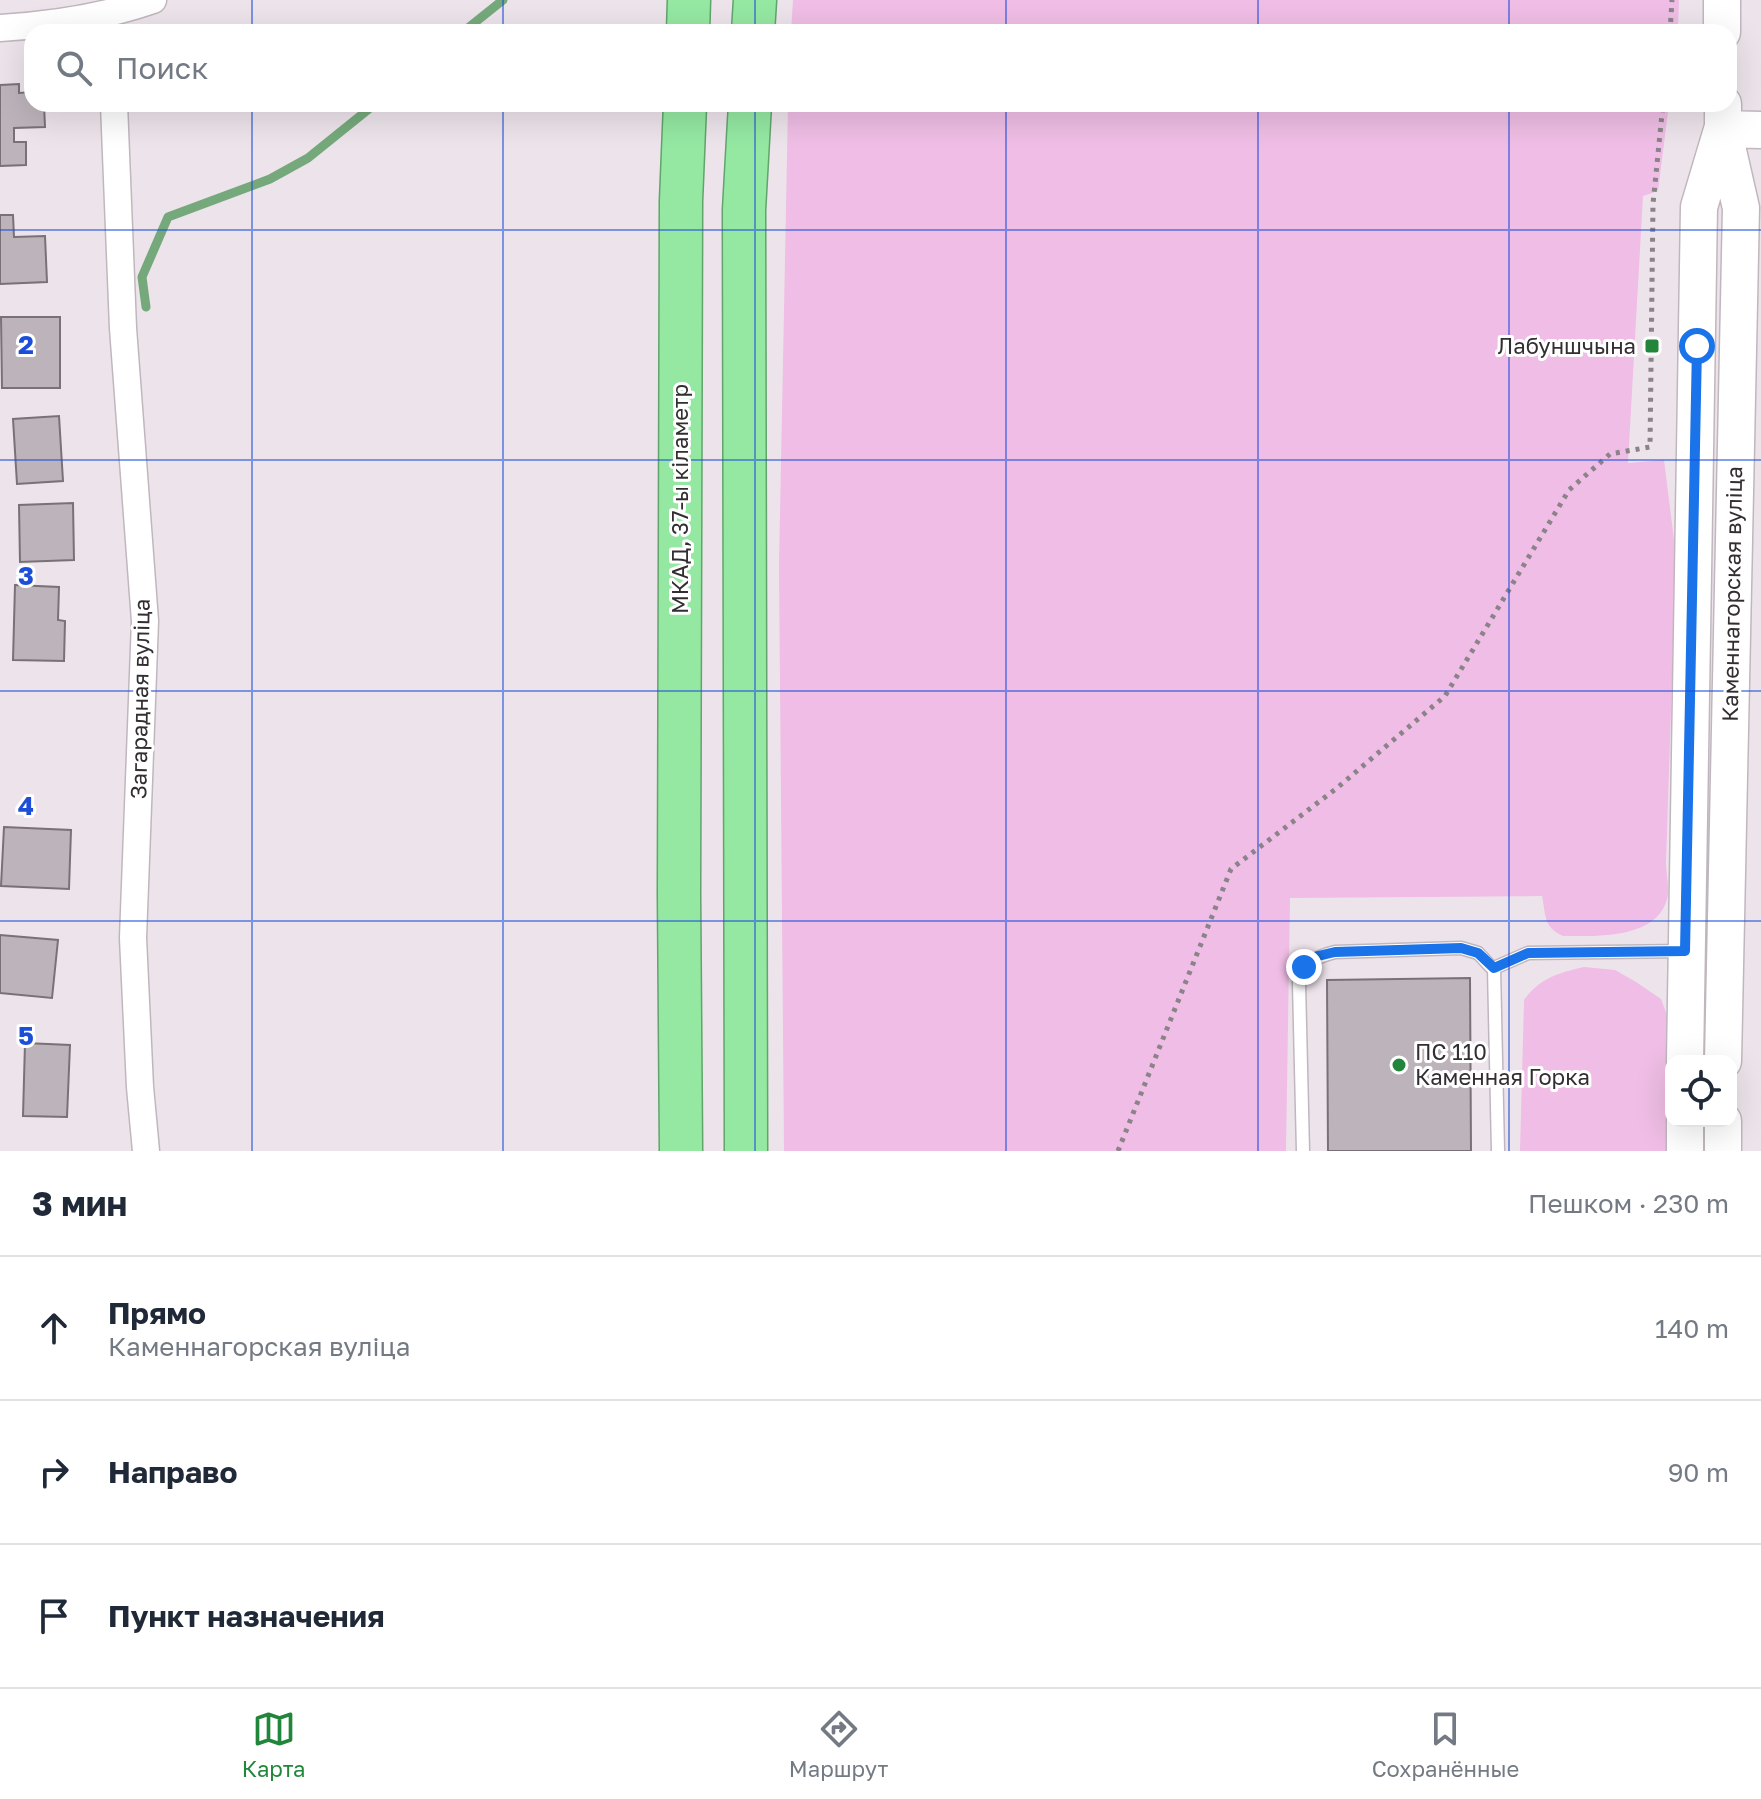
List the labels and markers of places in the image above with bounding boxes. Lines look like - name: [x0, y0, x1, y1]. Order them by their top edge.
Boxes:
- place label: Лабуншчына: [1498, 332, 1636, 359]
- marker: Лабуншчына: [1643, 337, 1661, 355]
- place label: ПС 110 Каменная Горка: [1415, 1038, 1590, 1090]
- marker: ПС 110 Каменная Горка: [1390, 1056, 1408, 1074]

